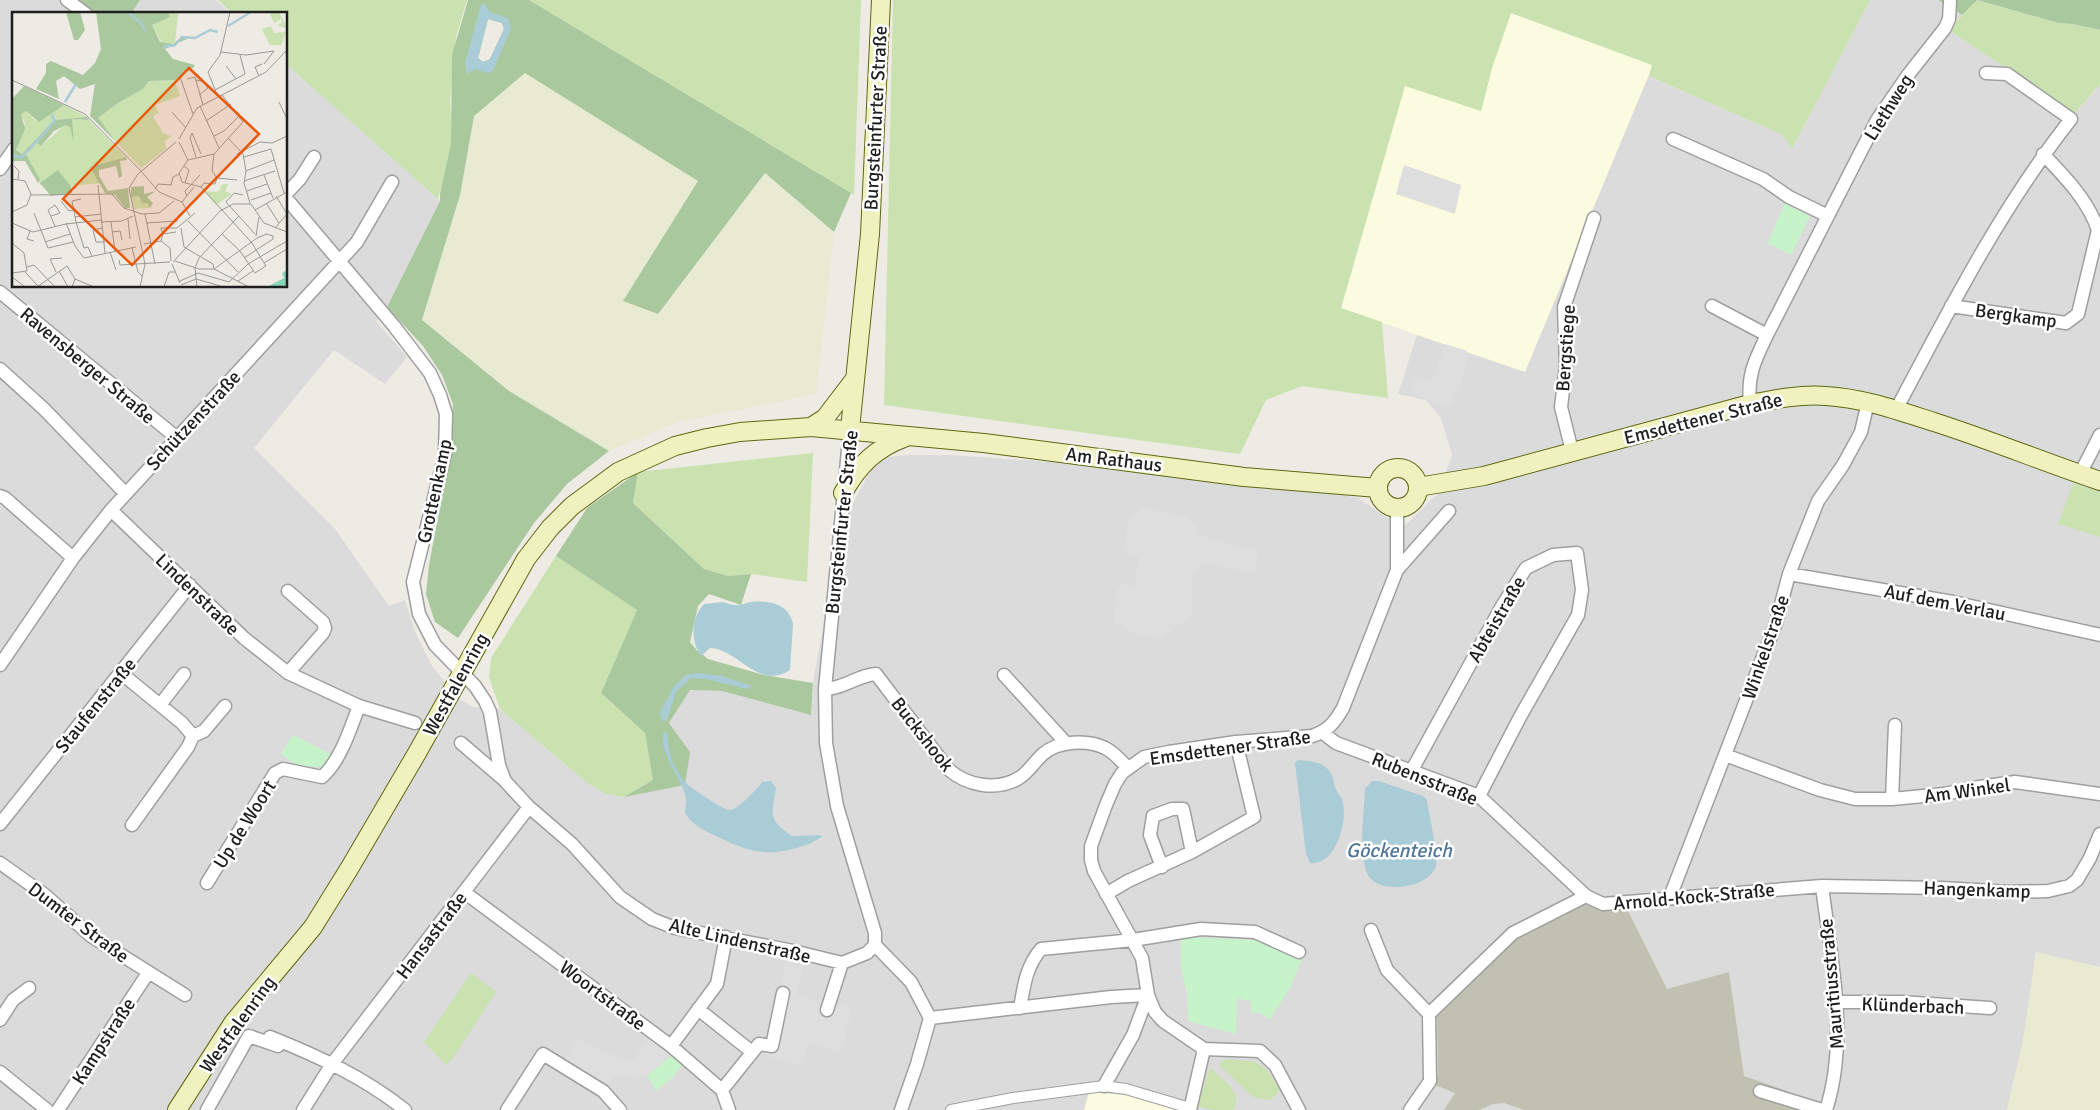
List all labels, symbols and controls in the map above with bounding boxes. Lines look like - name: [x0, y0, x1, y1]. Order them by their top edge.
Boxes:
- inset map: [12, 12, 288, 288]
- street label: Burgsteinfurter Straße: [859, 25, 893, 211]
- street label: Liethweg: [1859, 70, 1919, 145]
- street label: Bergkamp: [1973, 298, 2058, 334]
- street label: Ravensberger Straße: [15, 302, 160, 429]
- street label: Bergstiege: [1551, 304, 1581, 392]
- street label: Schützenstraße: [141, 366, 246, 476]
- street label: Emsdettener Straße: [1621, 388, 1785, 450]
- street label: Burgsteinfurter Straße: [820, 429, 864, 615]
- street label: Grottenkamp: [412, 437, 458, 546]
- street label: Am Rathaus: [1064, 442, 1163, 478]
- street label: Lindenstraße: [150, 549, 244, 641]
- street label: Abteistraße: [1463, 572, 1531, 667]
- street label: Auf dem Verlau: [1882, 579, 2008, 627]
- street label: Winkelstraße: [1737, 592, 1795, 703]
- street label: Westfalenring: [418, 629, 494, 740]
- street label: Staufenstraße: [50, 653, 142, 758]
- street label: Buckshook: [886, 692, 959, 777]
- street label: Emsdettener Straße: [1148, 725, 1312, 771]
- street label: Rubensstraße: [1368, 747, 1481, 811]
- street label: Am Winkel: [1922, 773, 2012, 809]
- street label: Up de Woort: [208, 776, 282, 873]
- water label: Göckenteich: [1346, 838, 1453, 863]
- street label: Hangenkamp: [1923, 876, 2031, 904]
- street label: Dumter Straße: [23, 877, 134, 969]
- street label: Arnold-Kock-Straße: [1612, 878, 1776, 916]
- street label: Hansastraße: [391, 887, 473, 984]
- street label: Alte Lindenstraße: [667, 913, 813, 969]
- street label: Mauritiusstraße: [1814, 917, 1850, 1050]
- street label: Woortstraße: [554, 955, 650, 1036]
- street label: Westfalenring: [194, 971, 281, 1078]
- street label: Klünderbach: [1861, 992, 1965, 1020]
- street label: Kampstraße: [67, 993, 141, 1090]

